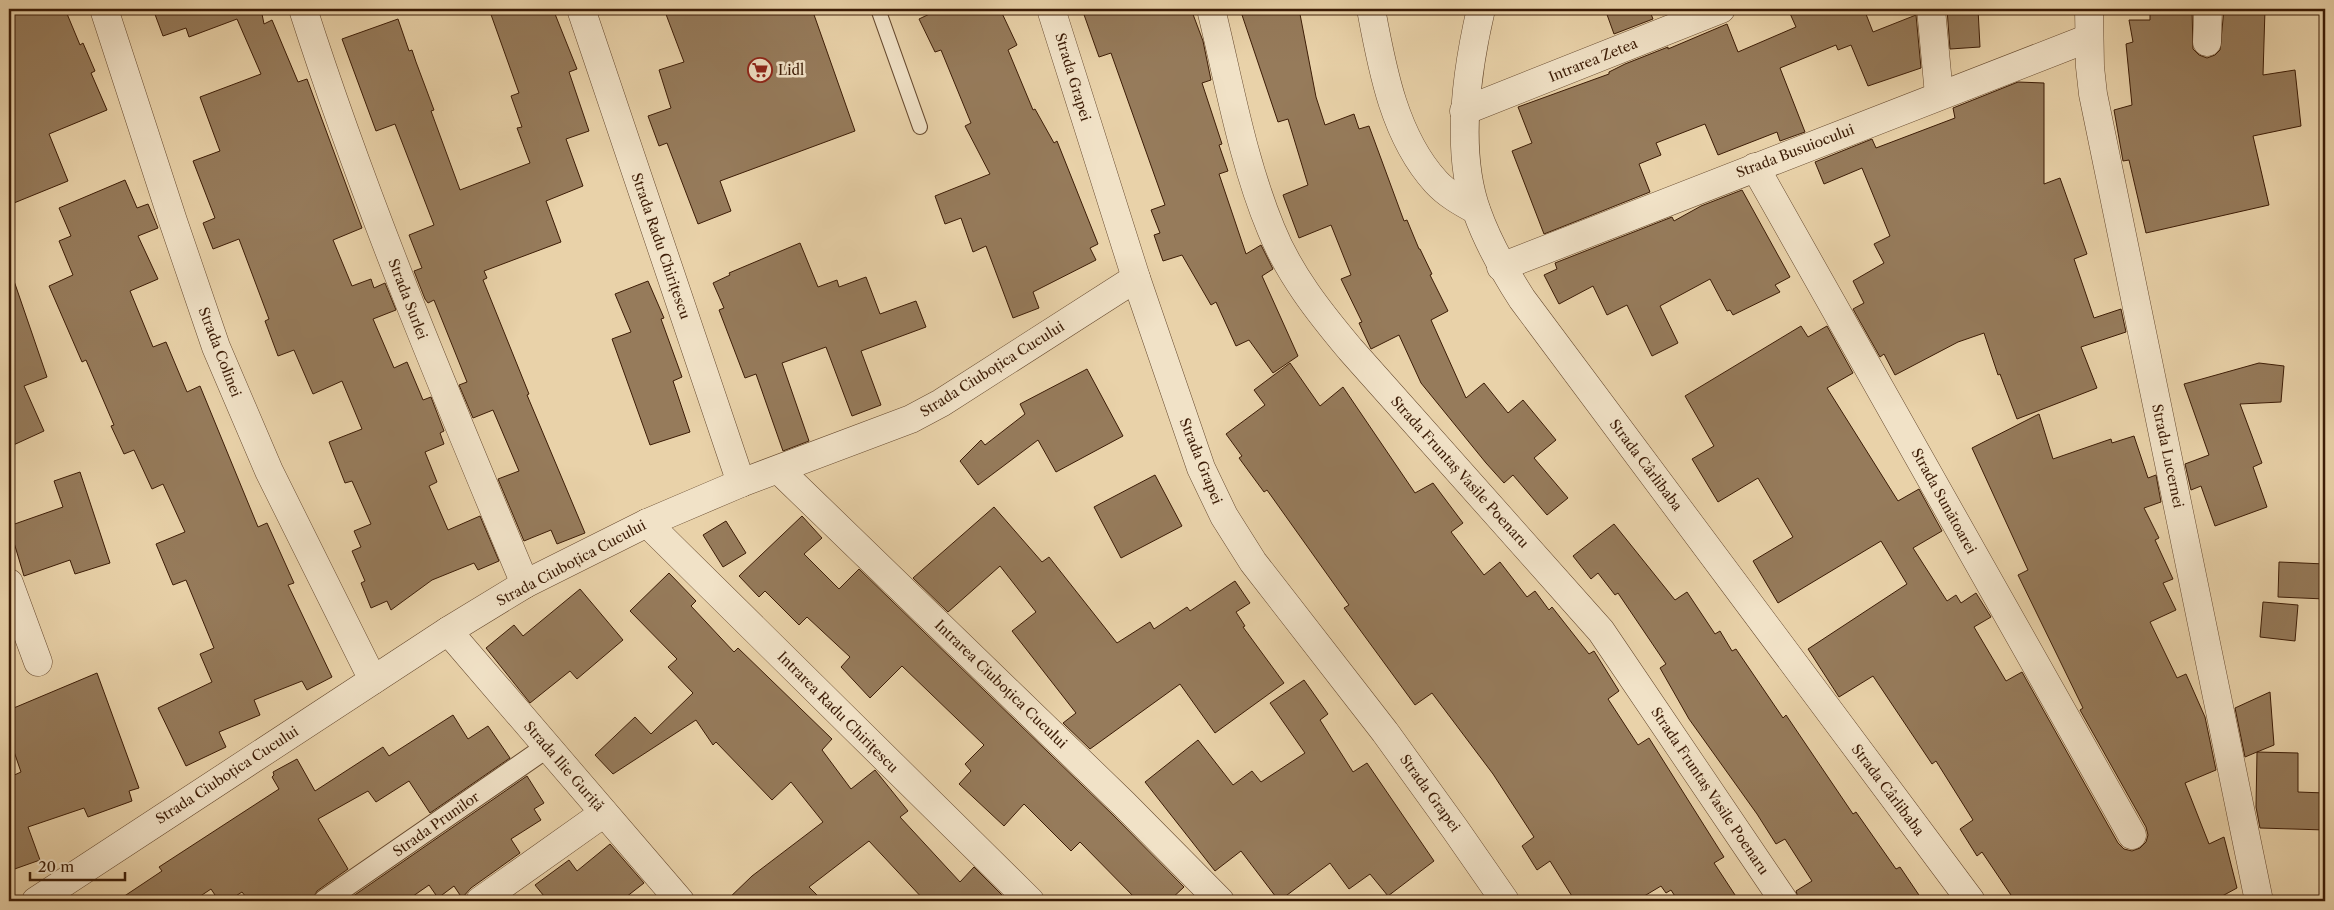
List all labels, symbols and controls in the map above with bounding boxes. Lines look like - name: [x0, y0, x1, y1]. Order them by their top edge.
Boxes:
- street label: Strada Grapei: [1051, 31, 1095, 123]
- street label: Intrarea Zetea: [1546, 34, 1641, 86]
- supermarket icon: Lidl: [747, 57, 773, 83]
- place label: Lidl: [778, 61, 804, 79]
- street label: Strada Busuiocului: [1733, 120, 1857, 182]
- street label: Strada Radu Chirițescu: [628, 171, 695, 322]
- street label: Strada Surlei: [384, 256, 432, 342]
- street label: Strada Colinei: [195, 305, 245, 399]
- street label: Strada Ciuboțica Cucului: [917, 317, 1067, 421]
- street label: Strada Fruntaș Vasile Poenaru: [1387, 392, 1533, 552]
- street label: Strada Lucernei: [2148, 402, 2188, 510]
- street label: Strada Grapei: [1176, 415, 1226, 507]
- street label: Strada Cârlibaba: [1606, 416, 1687, 515]
- street label: Strada Sunătoarei: [1908, 445, 1980, 557]
- street label: Strada Ciuboțica Cucului: [493, 516, 649, 610]
- street label: Intrarea Ciuboțica Cucului: [931, 616, 1071, 752]
- street label: Intrarea Radu Chirițescu: [774, 648, 903, 777]
- street label: Strada Fruntaș Vasile Poenaru: [1647, 704, 1773, 879]
- street label: Strada Ilie Guriță: [520, 717, 608, 815]
- street label: Strada Ciuboțica Cucului: [152, 722, 302, 828]
- street label: Strada Cârlibaba: [1848, 741, 1929, 840]
- street label: Strada Grapei: [1396, 751, 1464, 835]
- street label: Strada Prunilor: [389, 787, 483, 860]
- scale bar: [30, 850, 125, 882]
- text: 20 m: [38, 857, 74, 876]

